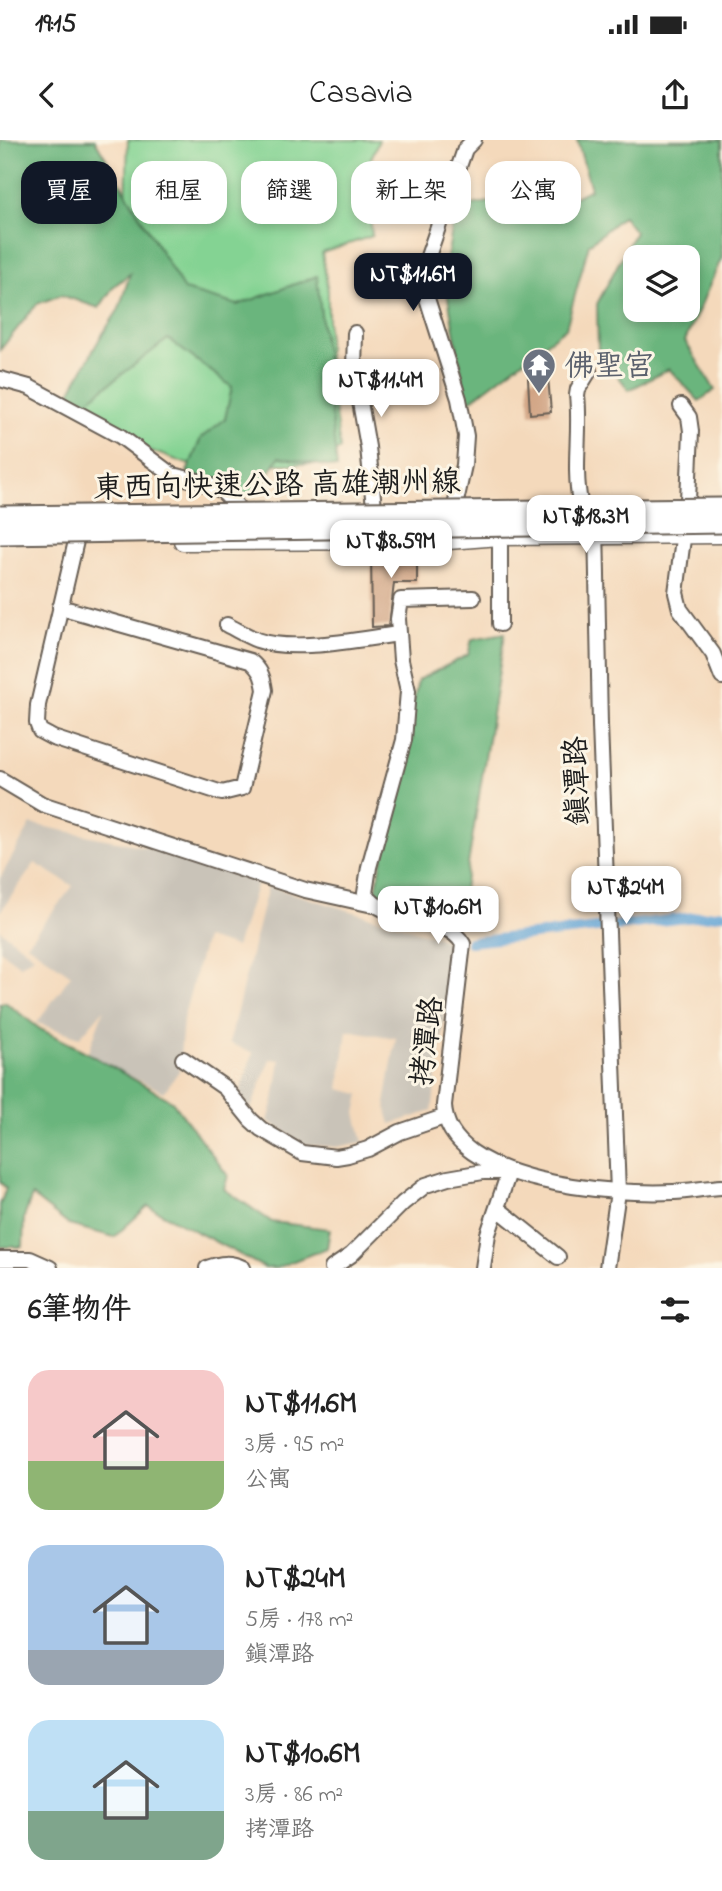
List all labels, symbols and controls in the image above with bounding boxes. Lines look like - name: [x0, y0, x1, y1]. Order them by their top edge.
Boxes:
- text: 19:15: [35, 6, 76, 44]
- text: Casavia: [309, 71, 413, 118]
- icon: back: [28, 76, 66, 114]
- icon: share: [656, 76, 694, 114]
- chip: 買屋: [21, 161, 117, 224]
- chip: 租屋: [131, 161, 227, 224]
- chip: 篩選: [241, 161, 337, 224]
- chip: 新上架: [351, 161, 471, 224]
- chip: 公寓: [485, 161, 581, 224]
- map controls: [623, 245, 700, 322]
- button: layers: [623, 245, 700, 322]
- pin: NT$11.6M: [341, 254, 485, 313]
- text: NT$11.6M: [370, 259, 456, 292]
- temple icon: 佛聖宮: [520, 346, 558, 395]
- place label: 佛聖宮: [564, 346, 654, 390]
- pin: NT$11.4M: [309, 359, 453, 419]
- text: NT$11.4M: [338, 365, 424, 398]
- street label: 東西向快速公路 高雄潮州線: [93, 462, 461, 512]
- pin: NT$18.3M: [514, 496, 658, 555]
- text: NT$18.3M: [543, 501, 629, 534]
- pin: NT$8.59M: [319, 520, 463, 580]
- text: NT$8.59M: [346, 526, 436, 559]
- street label: 鎮潭路: [555, 735, 603, 827]
- pin: NT$24M: [569, 866, 683, 926]
- text: NT$24M: [587, 872, 665, 905]
- pin: NT$10.6M: [366, 886, 510, 946]
- text: NT$10.6M: [394, 892, 482, 925]
- street label: 拷潭路: [402, 994, 456, 1089]
- text: 6筆物件: [28, 1289, 131, 1333]
- icon: filters: [656, 1291, 694, 1329]
- text: NT$11.6M: [245, 1383, 357, 1427]
- icon: home: [84, 1398, 168, 1482]
- text: 3房 · 95 m²: [245, 1429, 344, 1462]
- text: 公寓: [245, 1464, 291, 1497]
- text: NT$24M: [245, 1558, 346, 1602]
- icon: home: [84, 1573, 168, 1657]
- text: 5房 · 178 m²: [245, 1604, 353, 1637]
- text: 鎮潭路: [245, 1639, 314, 1672]
- text: NT$10.6M: [245, 1733, 361, 1777]
- icon: home: [84, 1748, 168, 1832]
- text: 3房 · 86 m²: [245, 1779, 343, 1812]
- text: 拷潭路: [245, 1814, 314, 1847]

